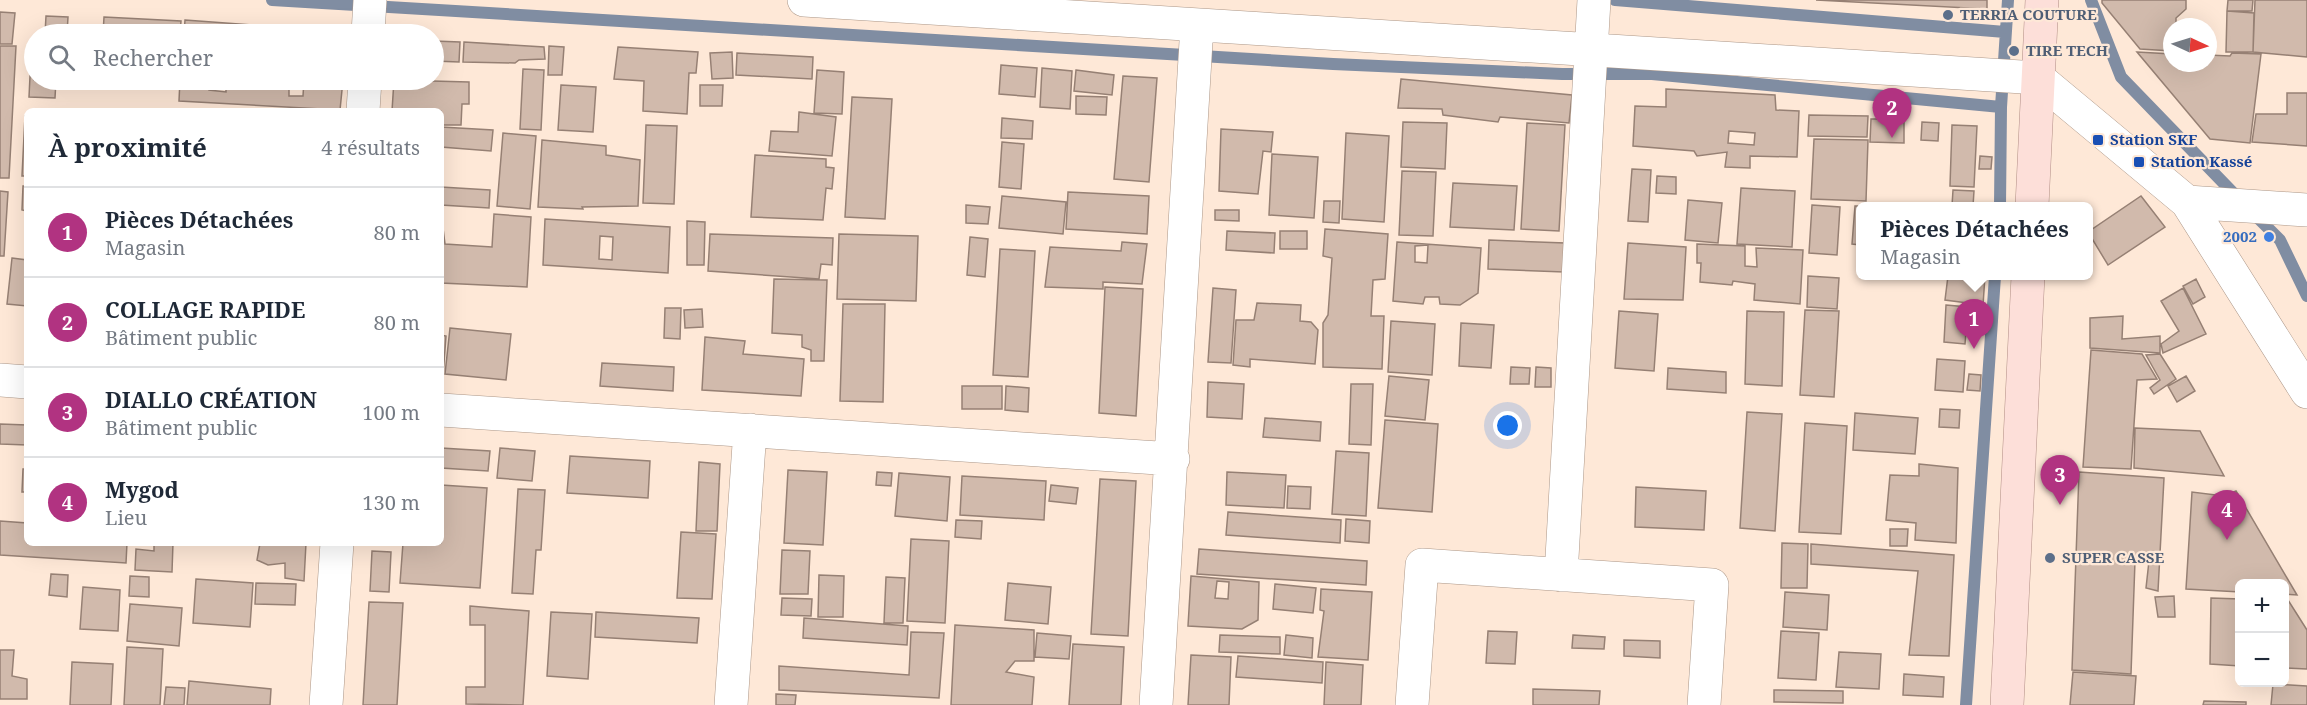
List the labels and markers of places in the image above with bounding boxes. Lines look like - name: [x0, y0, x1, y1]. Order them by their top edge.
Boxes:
- place label: TERRIA COUTURE: [1960, 4, 2097, 24]
- marker: TERRIA COUTURE: [1941, 8, 1955, 22]
- place label: TIRE TECH: [2026, 40, 2108, 60]
- marker: TIRE TECH: [2007, 44, 2021, 58]
- pin: 2: [1872, 88, 1912, 138]
- place label: Station SKF: [2110, 129, 2197, 149]
- marker: Station SKF: [2091, 133, 2105, 147]
- place label: Station Kassé: [2151, 151, 2252, 171]
- marker: Station Kassé: [2132, 155, 2146, 169]
- place label: 2002: [2223, 226, 2257, 246]
- marker: 2002: [2262, 230, 2276, 244]
- pin: 1: [1954, 300, 1994, 349]
- pin: 3: [2040, 456, 2080, 505]
- pin: 4: [2208, 490, 2246, 540]
- place label: SUPER CASSE: [2062, 547, 2165, 567]
- marker: SUPER CASSE: [2043, 551, 2057, 565]

